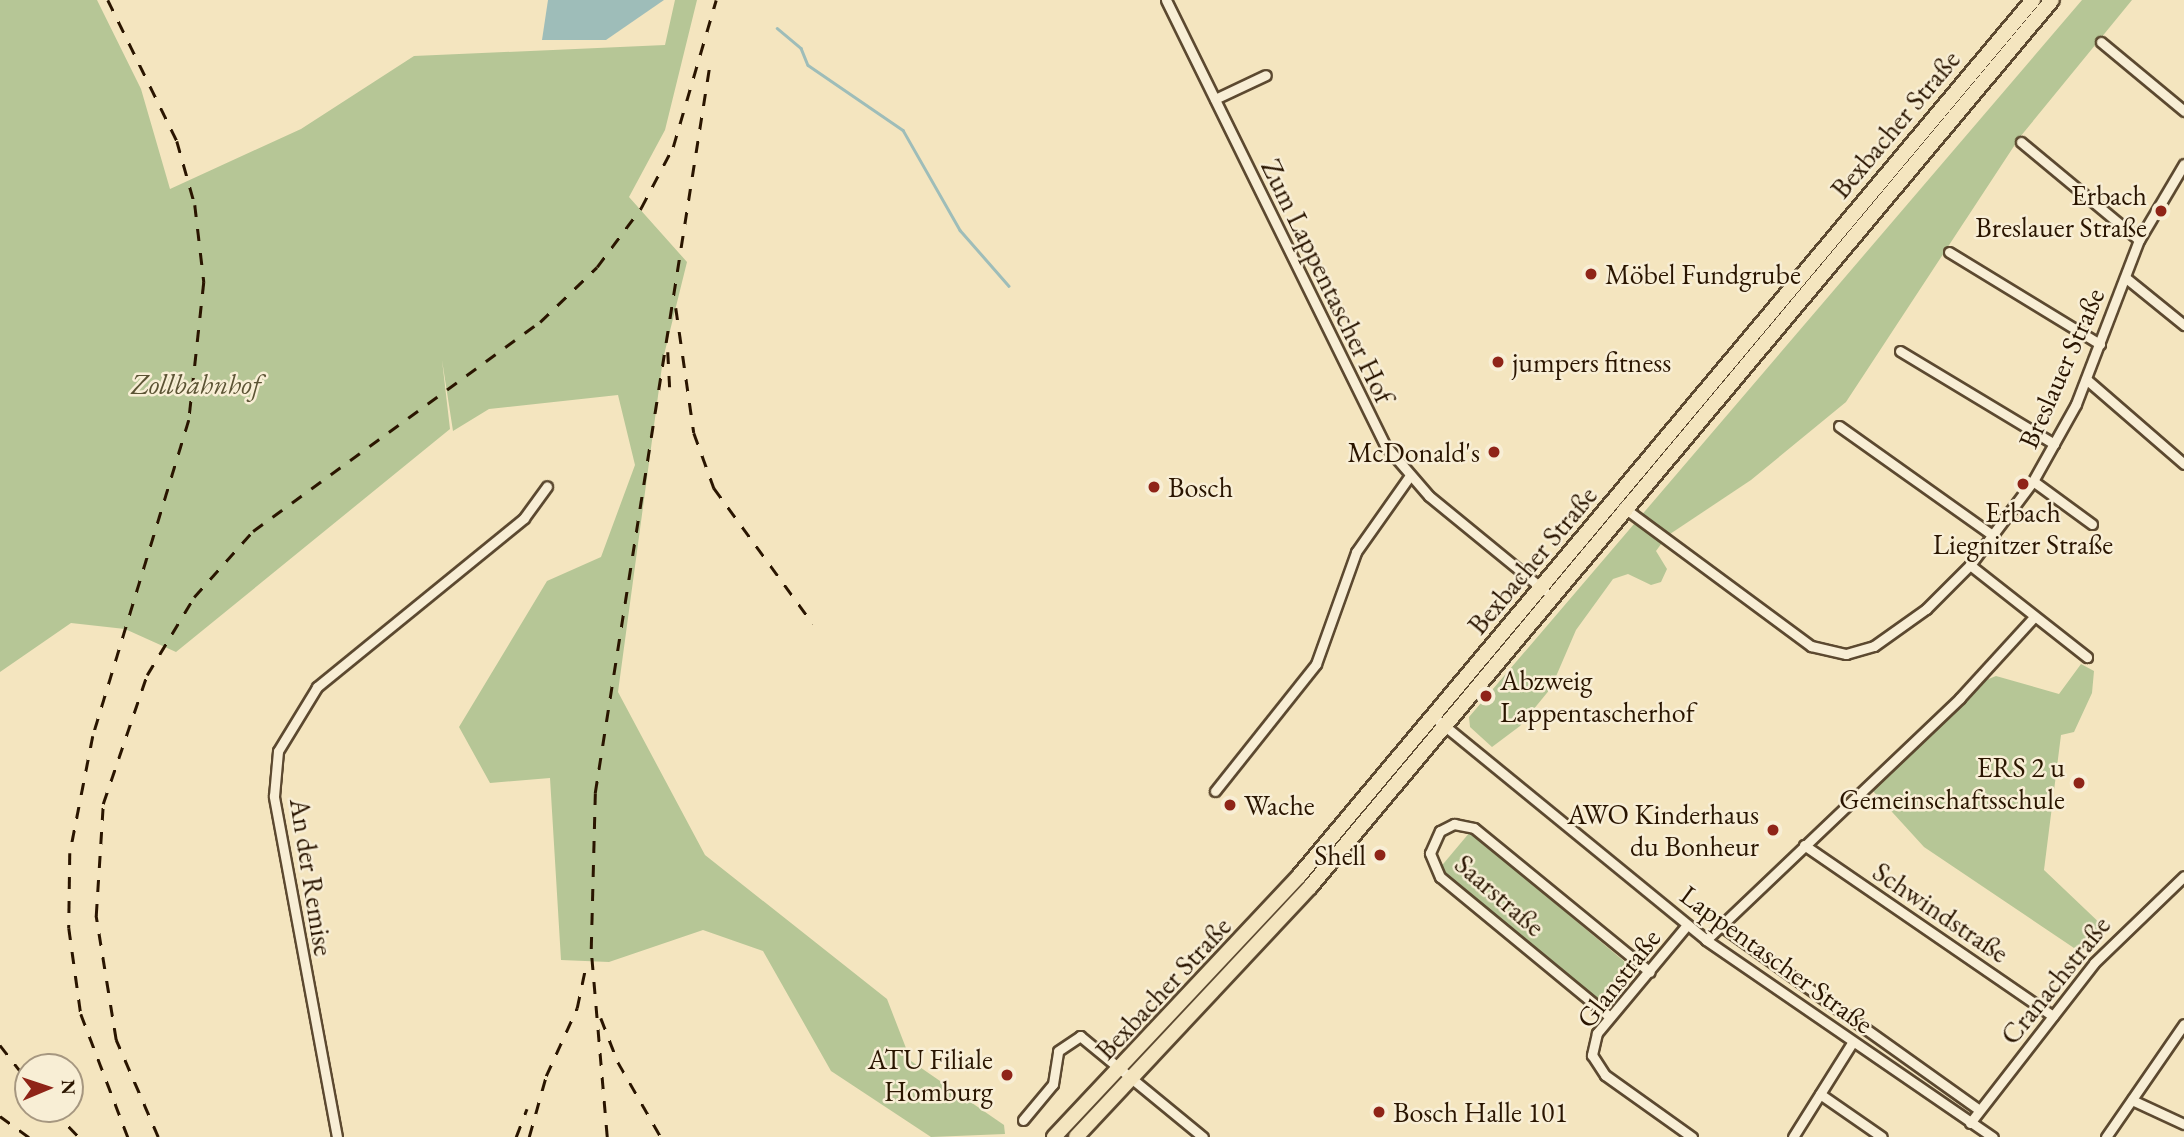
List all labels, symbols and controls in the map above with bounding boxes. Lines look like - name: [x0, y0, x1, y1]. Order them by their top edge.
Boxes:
- street label: Bexbacher Straße: [1823, 43, 1967, 205]
- street label: Zum Lappentascher Hof: [1254, 153, 1402, 409]
- place label: Erbach Breslauer Straße: [1975, 178, 2147, 244]
- marker: Erbach Breslauer Straße: [2153, 203, 2169, 219]
- place label: Möbel Fundgrube: [1605, 257, 1801, 291]
- marker: Möbel Fundgrube: [1583, 266, 1599, 282]
- street label: Breslauer Straße: [2011, 283, 2111, 453]
- place label: jumpers fitness: [1512, 345, 1671, 379]
- marker: jumpers fitness: [1490, 354, 1506, 370]
- park label: Zollbahnhof: [131, 367, 261, 401]
- place label: McDonald's: [1347, 435, 1480, 469]
- marker: McDonald's: [1486, 444, 1502, 460]
- place label: Bosch: [1168, 470, 1233, 504]
- marker: Erbach Liegnitzer Straße: [2015, 476, 2031, 492]
- marker: Bosch: [1146, 479, 1162, 495]
- street label: Bexbacher Straße: [1460, 479, 1604, 641]
- place label: Erbach Liegnitzer Straße: [1933, 495, 2113, 561]
- place label: Abzweig Lappentascherhof: [1500, 663, 1695, 729]
- marker: Abzweig Lappentascherhof: [1478, 688, 1494, 704]
- place label: ERS 2 u Gemeinschaftsschule: [1839, 750, 2065, 816]
- marker: ERS 2 u Gemeinschaftsschule: [2071, 775, 2087, 791]
- place label: Wache: [1244, 788, 1315, 822]
- street label: An der Remise: [283, 796, 341, 958]
- marker: Wache: [1222, 797, 1238, 813]
- place label: AWO Kinderhaus du Bonheur: [1567, 797, 1759, 863]
- marker: AWO Kinderhaus du Bonheur: [1765, 822, 1781, 838]
- place label: Shell: [1314, 838, 1366, 872]
- marker: Shell: [1372, 847, 1388, 863]
- street label: Saarstraße: [1448, 847, 1552, 943]
- street label: Schwindstraße: [1867, 854, 2015, 970]
- street label: Lappentascher Straße: [1674, 878, 1880, 1040]
- street label: Cranachstraße: [1993, 909, 2117, 1051]
- street label: Bexbacher Straße: [1088, 910, 1238, 1066]
- street label: Glanstraße: [1569, 922, 1667, 1034]
- place label: ATU Filiale Homburg: [868, 1042, 993, 1108]
- north arrow: [14, 1053, 84, 1123]
- marker: ATU Filiale Homburg: [999, 1067, 1015, 1083]
- text: N: [56, 1079, 81, 1095]
- place label: Bosch Halle 101: [1393, 1095, 1568, 1129]
- marker: Bosch Halle 101: [1371, 1104, 1387, 1120]

